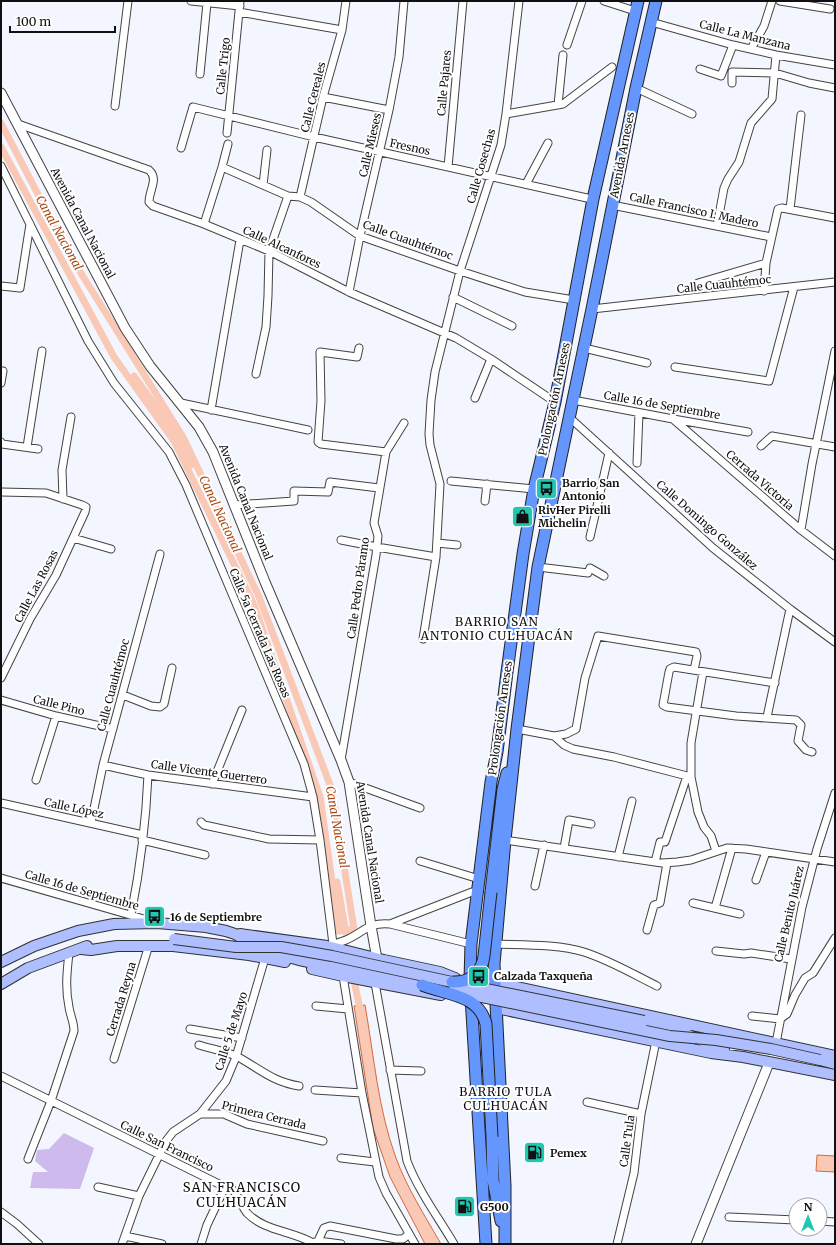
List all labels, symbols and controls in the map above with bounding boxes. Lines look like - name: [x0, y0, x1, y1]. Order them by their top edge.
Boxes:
- scale bar: [10, 8, 115, 34]
- text: 100 m: [16, 14, 51, 29]
- street label: Calle La Manzana: [698, 17, 792, 53]
- street label: Calle Trigo: [213, 36, 233, 95]
- street label: Calle Pajares: [434, 49, 454, 117]
- street label: Calle Cereales: [297, 60, 329, 134]
- street label: Avenida Arneses: [607, 111, 637, 200]
- street label: Calle Mieses: [356, 112, 384, 178]
- street label: Calle Cosechas: [464, 127, 498, 205]
- street label: Fresnos: [388, 136, 432, 158]
- street label: Avenida Canal Nacional: [48, 165, 118, 281]
- street label: Calle Francisco I. Madero: [628, 189, 760, 231]
- water label: Canal Nacional: [33, 193, 85, 273]
- street label: Calle Cuauhtémoc: [361, 217, 455, 263]
- street label: Calle Alcanfores: [241, 223, 323, 271]
- street label: Calle Cuauhtémoc: [676, 272, 772, 296]
- street label: Prolongación Arneses: [535, 341, 573, 457]
- street label: Calle 16 de Septiembre: [603, 388, 722, 422]
- street label: Avenida Canal Nacional: [217, 442, 275, 562]
- street label: Cerrada Victoria: [723, 447, 797, 513]
- water label: Canal Nacional: [196, 473, 244, 555]
- bus stop icon: Barrio San Antonio: [533, 476, 559, 502]
- place label: Barrio San Antonio: [561, 476, 620, 503]
- street label: Calle Domingo González: [653, 477, 761, 573]
- shop icon: RivHer Pirelli Michelin: [509, 503, 535, 529]
- place label: RivHer Pirelli Michelin: [538, 503, 611, 530]
- street label: Calle Pedro Páramo: [344, 536, 372, 640]
- street label: Calle Las Rosas: [11, 547, 61, 625]
- street label: Calle 5a Cerrada Las Rosas: [226, 566, 294, 700]
- district label: BARRIO SAN ANTONIO CULHUACÁN: [420, 614, 574, 643]
- street label: Calle Cuauhtémoc: [94, 637, 132, 733]
- street label: Prolongación Arneses: [485, 660, 515, 776]
- street label: Calle Pino: [32, 692, 87, 718]
- street label: Calle Vicente Guerrero: [150, 757, 268, 787]
- street label: Avenida Canal Nacional: [353, 779, 387, 905]
- water label: Canal Nacional: [323, 785, 352, 870]
- street label: Calle López: [43, 795, 105, 821]
- street label: Calle Benito Juárez: [771, 864, 807, 964]
- street label: Calle 16 de Septiembre: [23, 867, 141, 913]
- bus stop icon: 16 de Septiembre: [141, 904, 167, 930]
- place label: 16 de Septiembre: [170, 910, 262, 924]
- street label: Cerrada Reyna: [103, 960, 139, 1038]
- bus stop icon: Calzada Taxqueña: [465, 963, 491, 989]
- place label: Calzada Taxqueña: [494, 969, 593, 983]
- street label: Calle 5 de Mayo: [212, 989, 250, 1072]
- district label: BARRIO TULA CULHUACÁN: [459, 1084, 553, 1113]
- street label: Primera Cerrada: [220, 1098, 308, 1132]
- street label: Calle Tula: [616, 1114, 638, 1168]
- street label: Calle San Francisco: [118, 1117, 216, 1175]
- fuel station icon: Pemex: [522, 1140, 548, 1166]
- place label: Pemex: [550, 1146, 587, 1160]
- district label: SAN FRANCISCO CULHUACÁN: [183, 1179, 301, 1211]
- fuel station icon: G500: [452, 1194, 478, 1220]
- north arrow: [788, 1197, 828, 1237]
- place label: G500: [480, 1200, 509, 1214]
- text: N: [804, 1200, 813, 1214]

